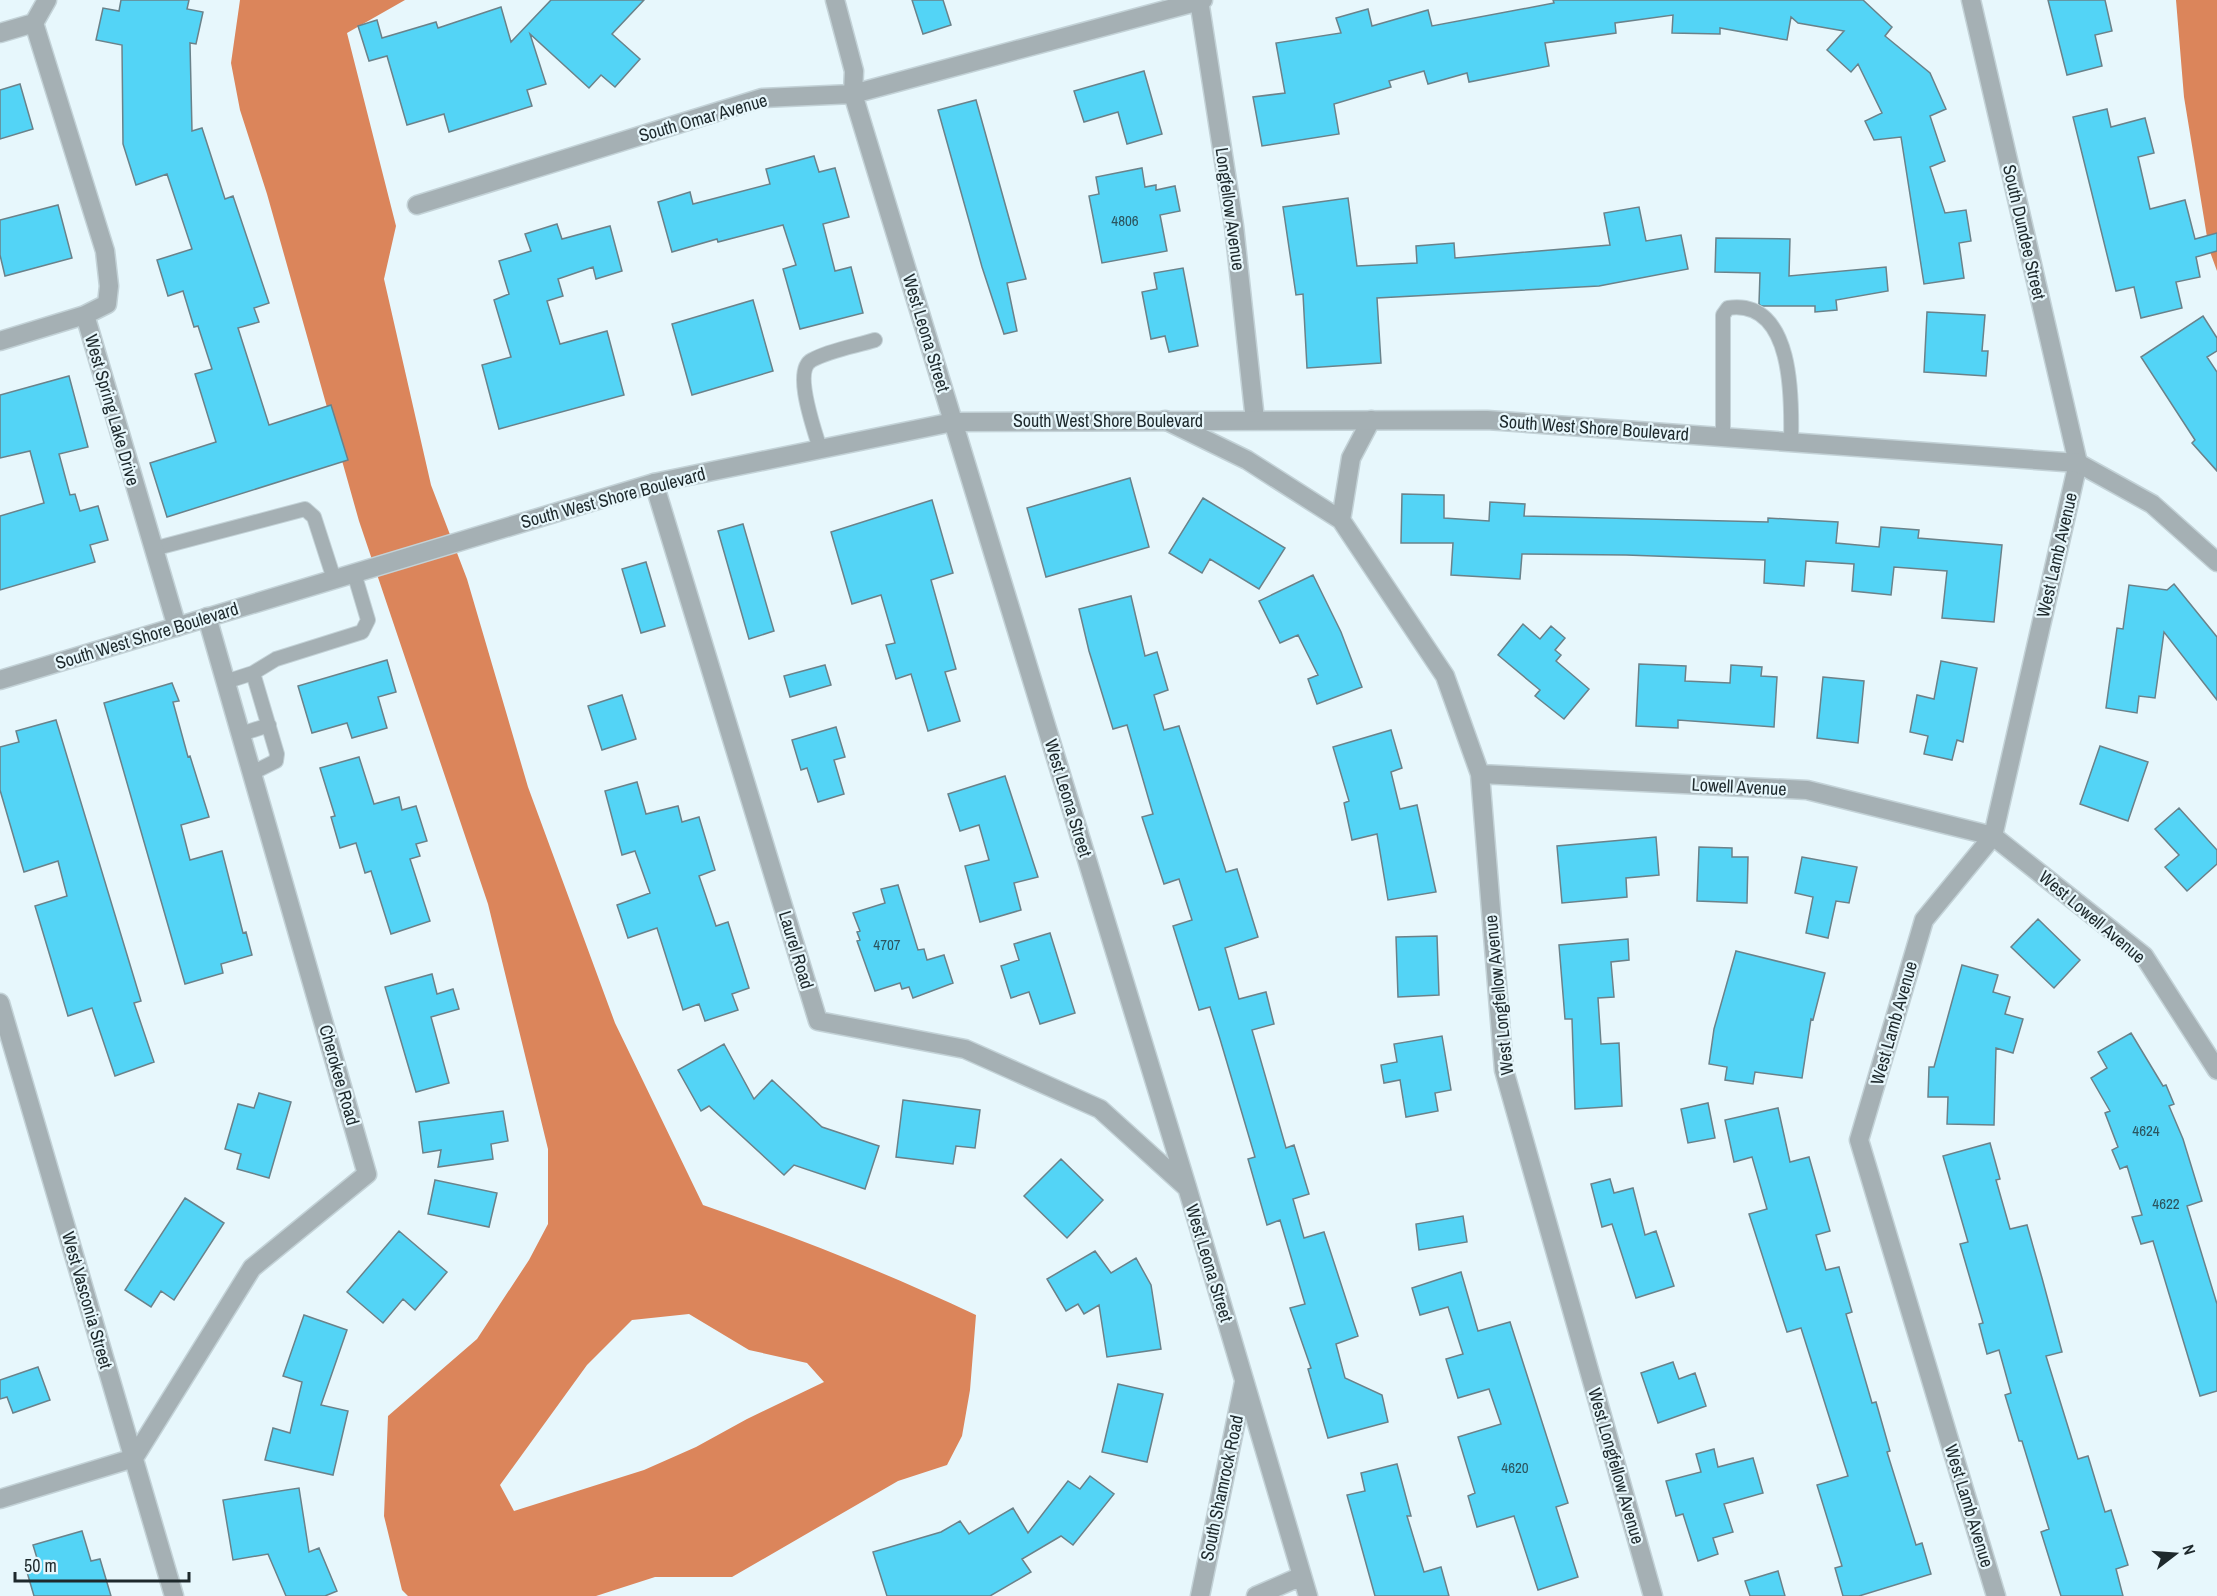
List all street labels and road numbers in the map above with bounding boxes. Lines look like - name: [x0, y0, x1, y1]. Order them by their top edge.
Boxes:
- street label: South Omar Avenue: [636, 87, 770, 148]
- street label: Longfellow Avenue: [1210, 146, 1251, 272]
- street label: South Dundee Street: [1997, 162, 2052, 302]
- street label: West Leona Street: [897, 271, 956, 395]
- street label: West Spring Lake Drive: [79, 331, 146, 488]
- street label: South West Shore Boulevard: [1013, 408, 1203, 433]
- street label: South West Shore Boulevard: [1498, 408, 1690, 447]
- street label: South West Shore Boulevard: [518, 461, 708, 534]
- street label: West Lamb Avenue: [2030, 490, 2083, 620]
- street label: South West Shore Boulevard: [52, 596, 241, 675]
- street label: West Leona Street: [1039, 736, 1098, 860]
- street label: Lowell Avenue: [1691, 772, 1787, 801]
- street label: West Lowell Avenue: [2034, 864, 2151, 969]
- street label: Laurel Road: [773, 908, 820, 992]
- street label: West Longfellow Avenue: [1478, 914, 1519, 1076]
- street label: West Lamb Avenue: [1864, 958, 1923, 1088]
- street label: Cherokee Road: [313, 1022, 366, 1128]
- street label: West Leona Street: [1180, 1201, 1239, 1325]
- street label: West Vasconia Street: [56, 1228, 119, 1371]
- street label: West Longfellow Avenue: [1582, 1385, 1651, 1547]
- street label: South Shamrock Road: [1194, 1413, 1249, 1563]
- street label: West Lamb Avenue: [1939, 1441, 2000, 1570]

